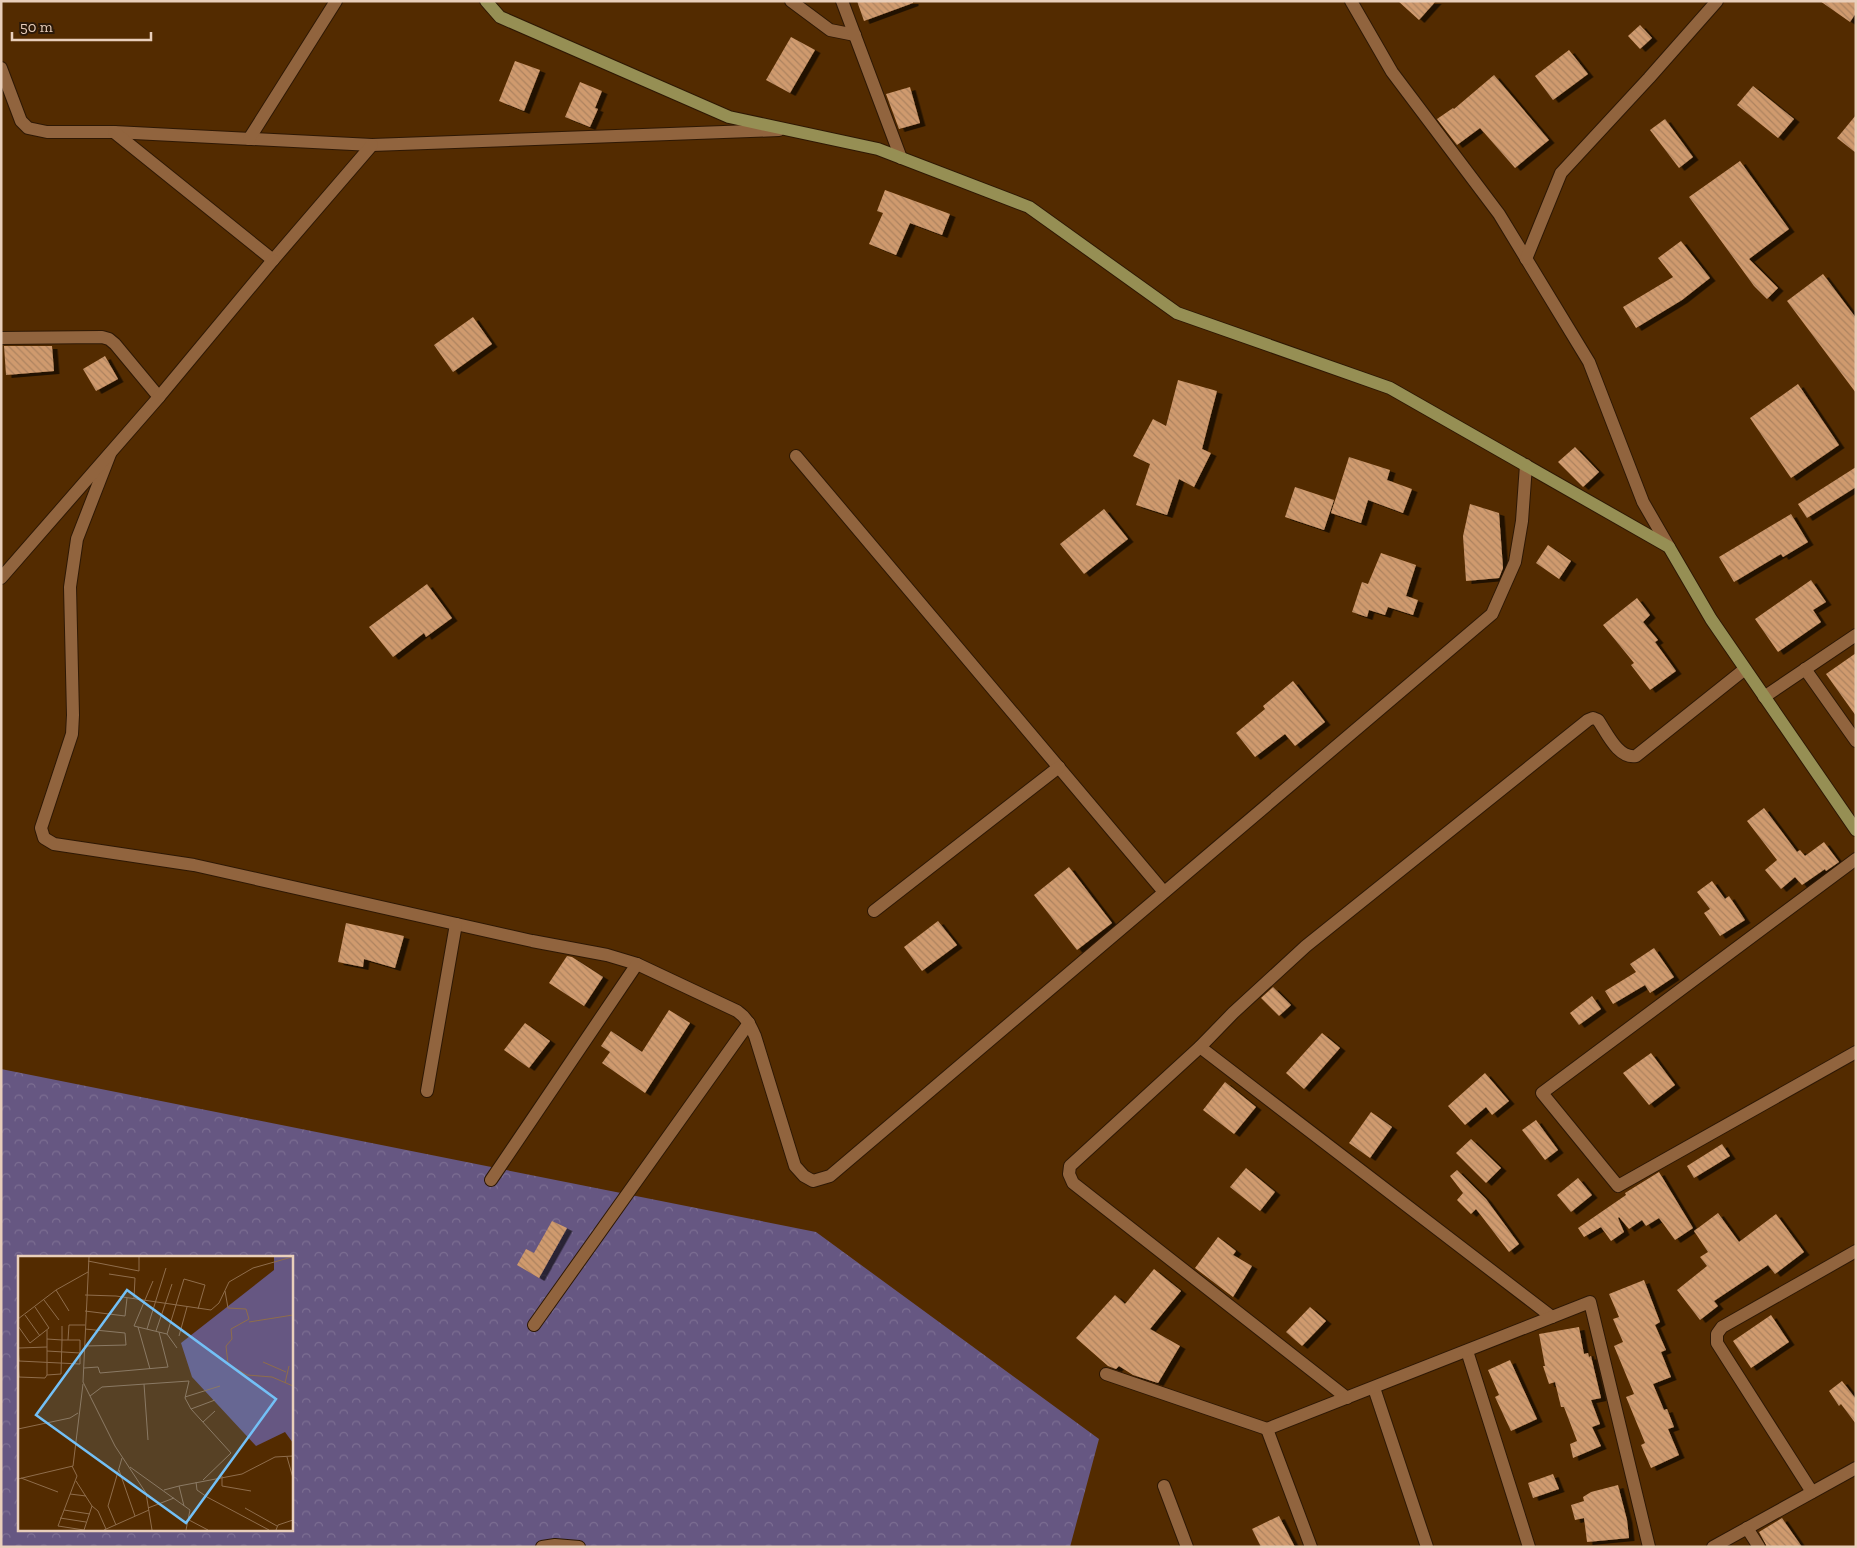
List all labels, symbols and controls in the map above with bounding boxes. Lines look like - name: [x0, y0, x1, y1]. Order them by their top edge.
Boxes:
- scale bar: [12, 10, 151, 42]
- text: 50 m: [20, 18, 53, 36]
- inset map: [18, 1256, 292, 1530]

